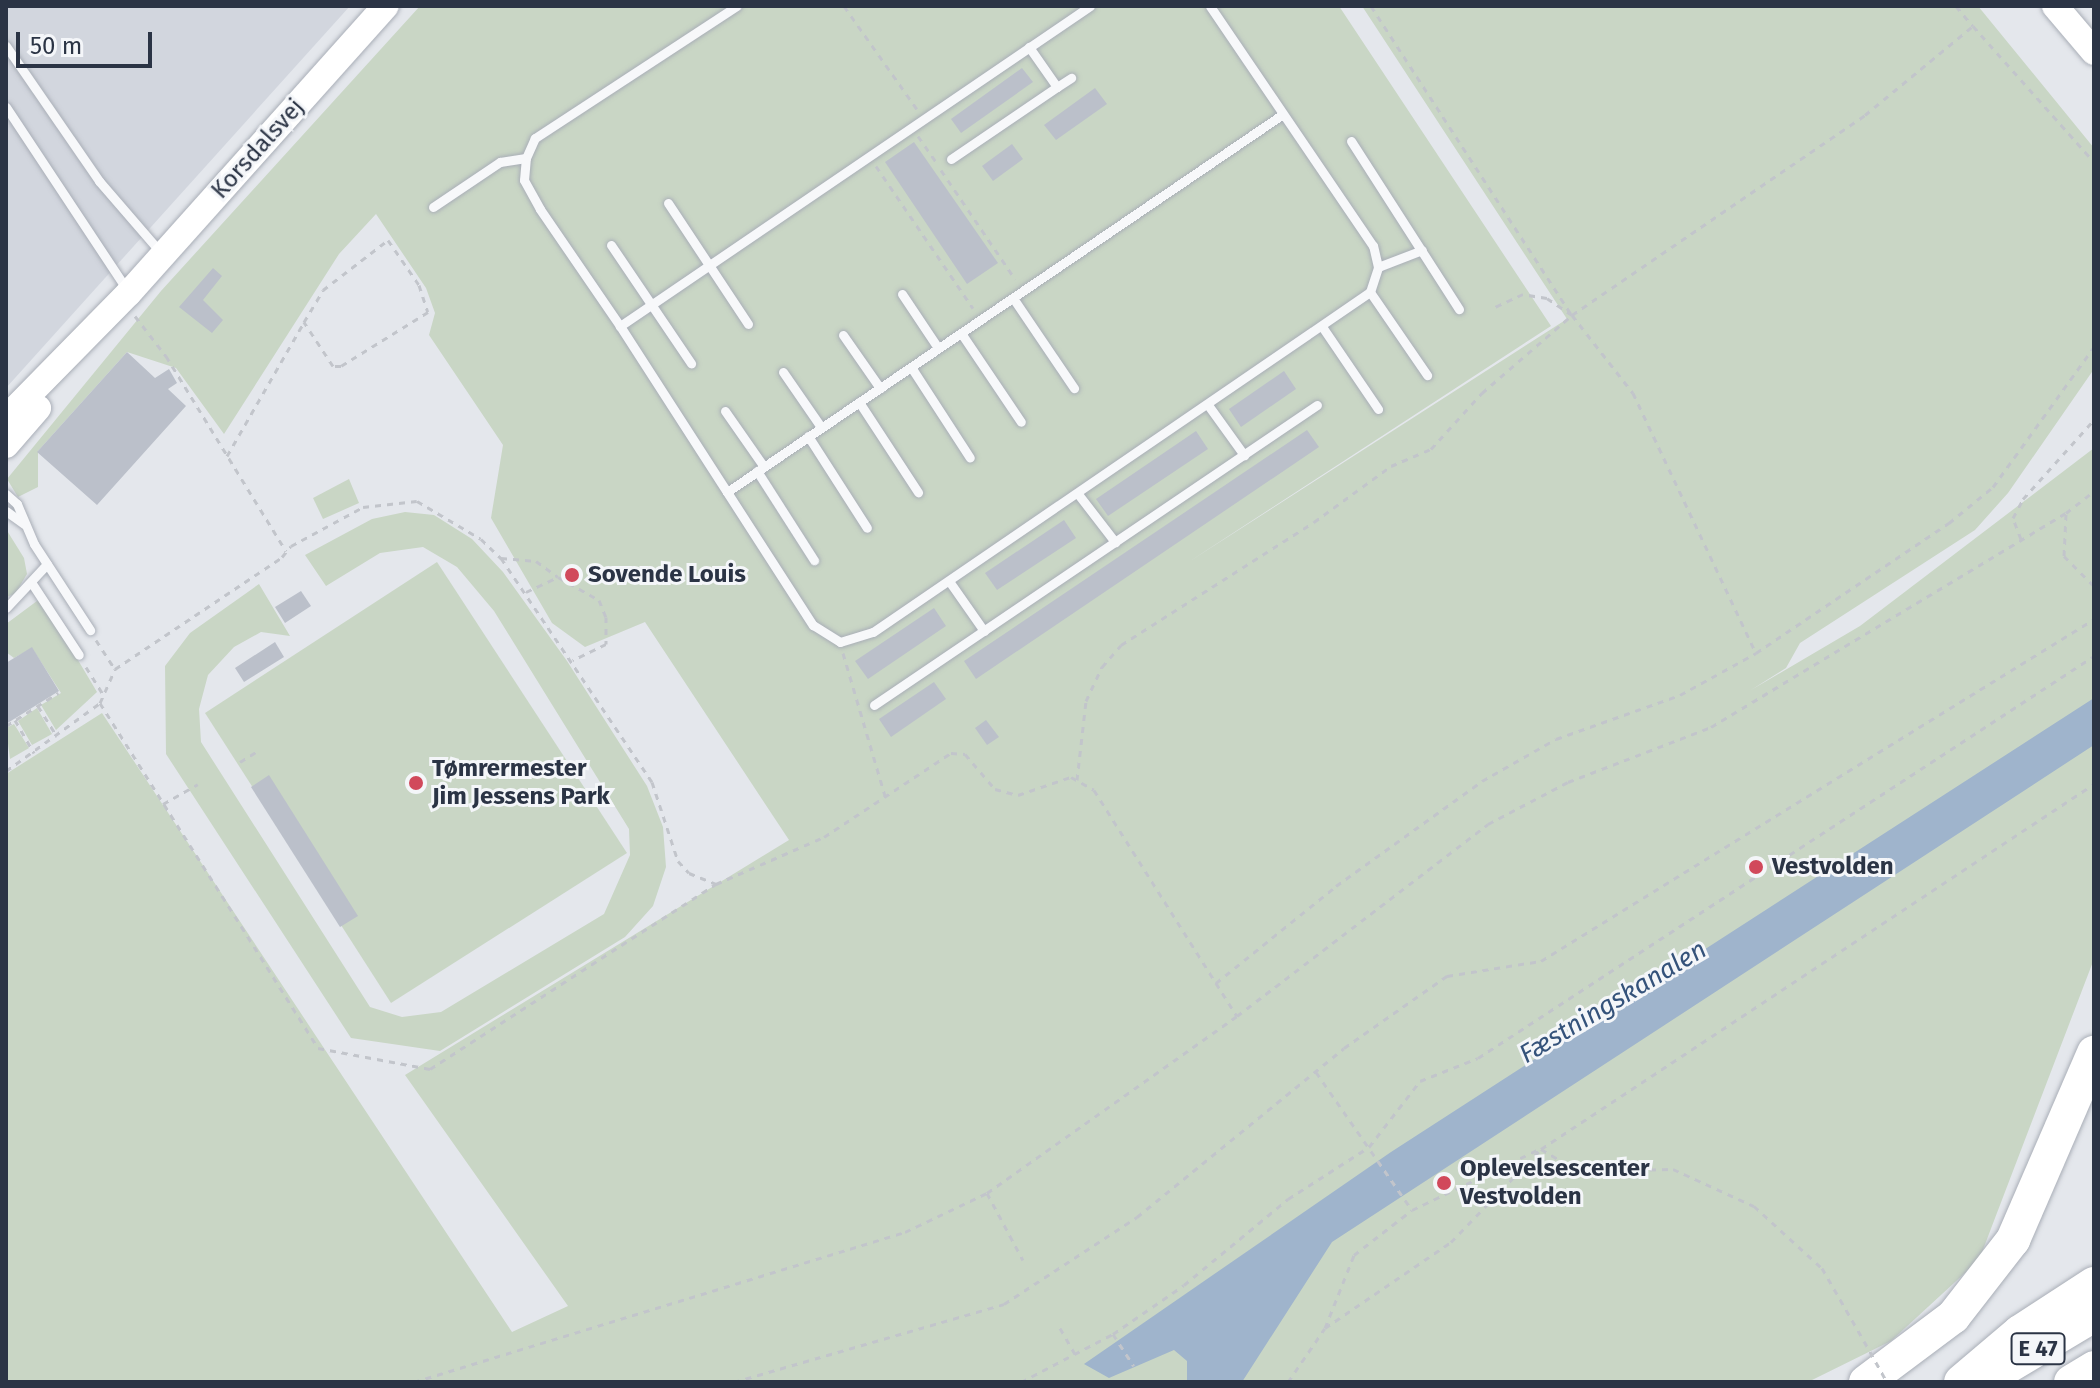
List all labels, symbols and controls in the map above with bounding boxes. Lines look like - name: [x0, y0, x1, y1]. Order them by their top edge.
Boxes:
- scale bar: [20, 16, 156, 66]
- text: 50 m: [30, 32, 82, 60]
- street label: Korsdalsvej: [206, 93, 310, 205]
- place label: Sovende Louis: [588, 561, 746, 589]
- marker: Sovende Louis: [563, 566, 581, 584]
- place label: Tømrermester Jim Jessens Park: [432, 755, 610, 811]
- marker: Tømrermester Jim Jessens Park: [407, 774, 425, 792]
- place label: Vestvolden: [1772, 853, 1894, 881]
- marker: Vestvolden: [1747, 858, 1765, 876]
- water label: Fæstningskanalen: [1514, 934, 1712, 1070]
- place label: Oplevelsescenter Vestvolden: [1460, 1155, 1650, 1211]
- marker: Oplevelsescenter Vestvolden: [1435, 1174, 1453, 1192]
- road number: E 47: [2010, 1331, 2066, 1367]

